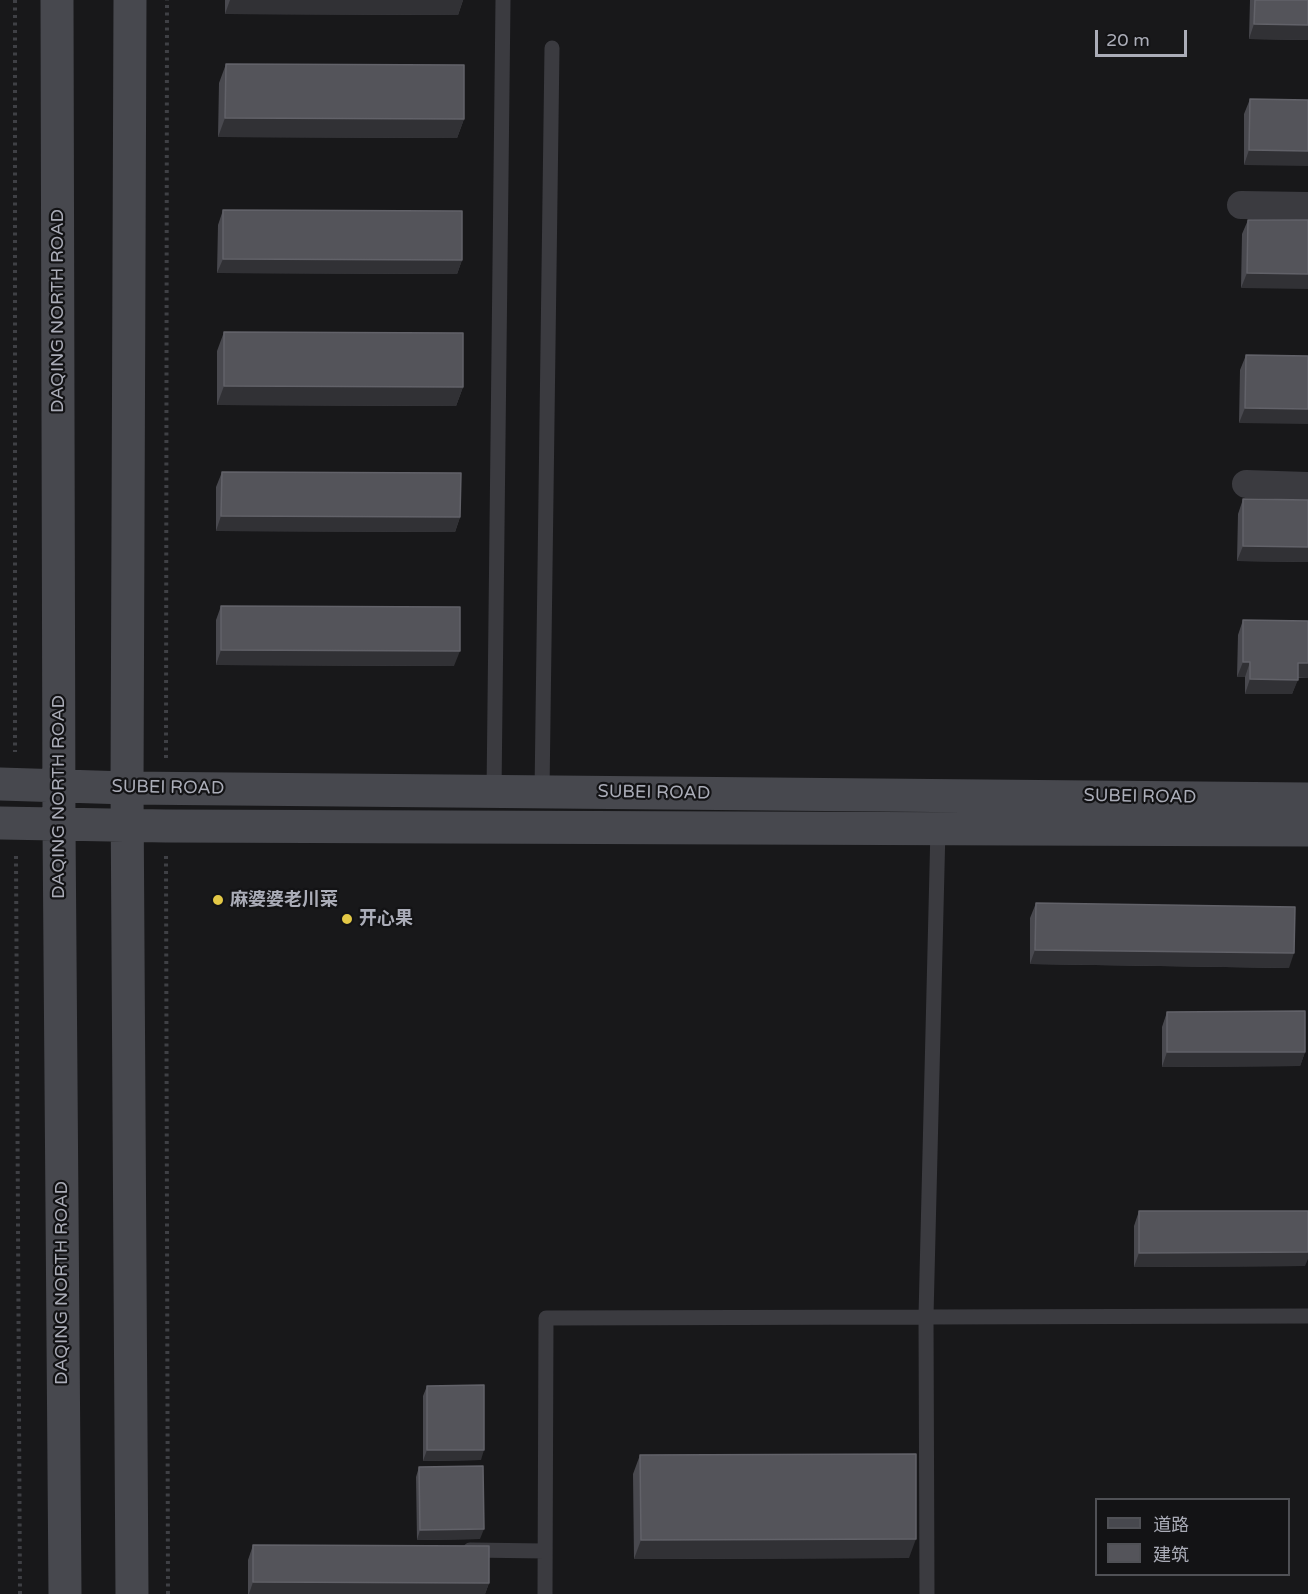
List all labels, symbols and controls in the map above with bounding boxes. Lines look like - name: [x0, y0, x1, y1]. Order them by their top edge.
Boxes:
- scale bar: [1098, 18, 1190, 56]
- text: 20 m: [1106, 29, 1150, 51]
- street label: DAQING NORTH ROAD: [47, 209, 69, 413]
- street label: DAQING NORTH ROAD: [48, 695, 70, 899]
- street label: SUBEI ROAD: [112, 776, 224, 800]
- street label: SUBEI ROAD: [598, 781, 710, 805]
- street label: SUBEI ROAD: [1084, 785, 1196, 809]
- place label: 麻婆婆老川菜: [230, 889, 338, 911]
- marker: 麻婆婆老川菜: [211, 893, 225, 907]
- place label: 开心果: [359, 908, 413, 930]
- marker: 开心果: [340, 912, 354, 926]
- street label: DAQING NORTH ROAD: [51, 1181, 73, 1385]
- legend: [1095, 1498, 1290, 1576]
- text: 道路: [1153, 1514, 1189, 1536]
- text: 建筑: [1153, 1544, 1189, 1566]

